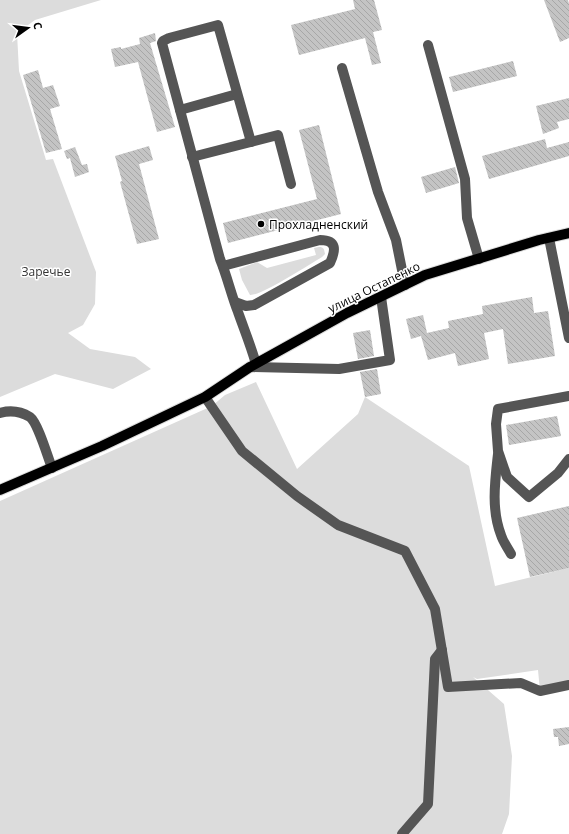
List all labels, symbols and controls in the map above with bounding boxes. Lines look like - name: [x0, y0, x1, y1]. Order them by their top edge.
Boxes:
- north arrow: [8, 8, 48, 48]
- text: С: [30, 20, 46, 31]
- place label: Прохладненский: [269, 216, 368, 233]
- marker: Прохладненский: [256, 219, 266, 229]
- street label: улица Остапенко: [325, 257, 423, 317]
- park label: Заречье: [22, 263, 71, 280]

